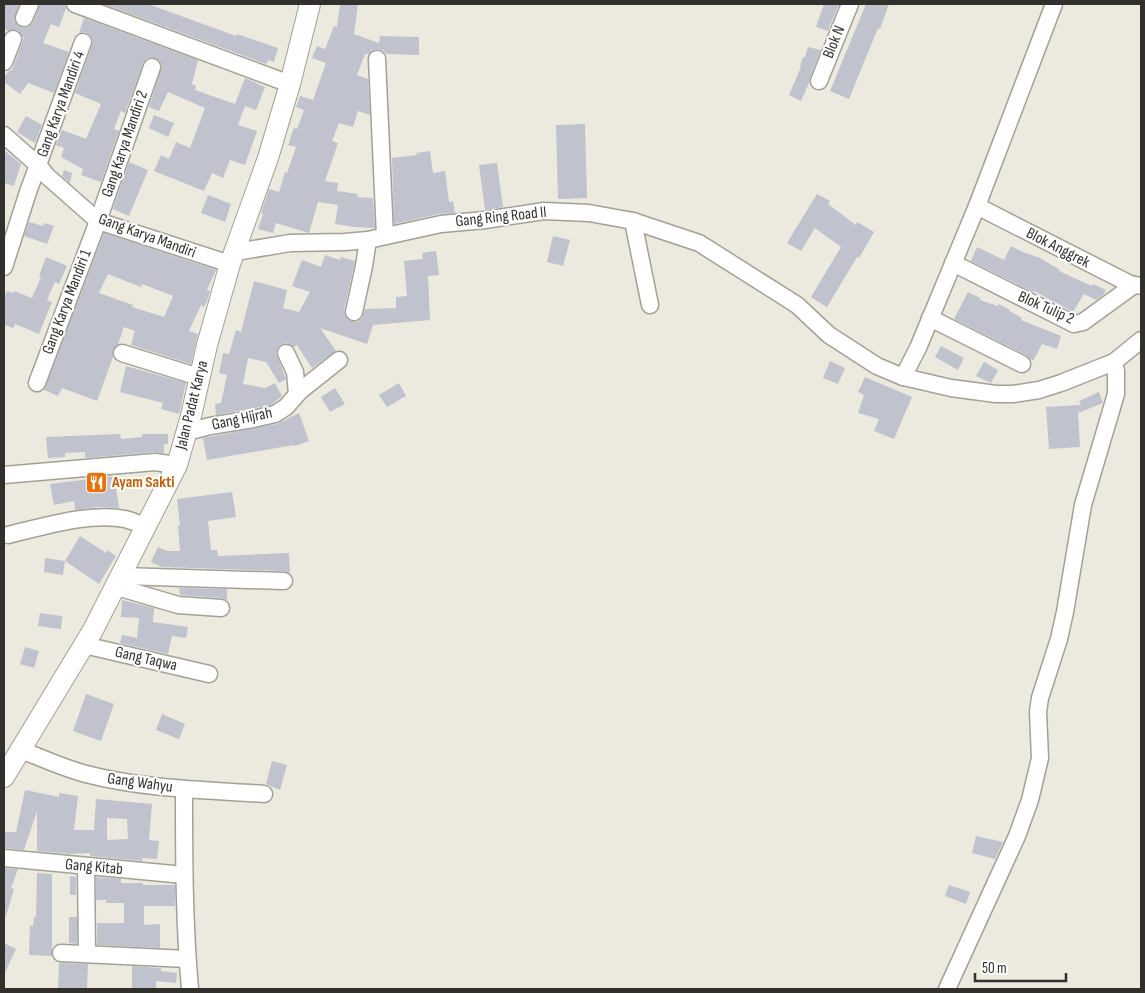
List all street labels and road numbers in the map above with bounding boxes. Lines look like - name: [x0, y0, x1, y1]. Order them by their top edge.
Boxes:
- street label: Blok N: [819, 23, 849, 61]
- street label: Gang Karya Mandiri 4: [33, 48, 89, 160]
- street label: Gang Karya Mandiri 2: [98, 88, 152, 200]
- street label: Gang Ring Road II: [454, 203, 548, 231]
- street label: Gang Karya Mandiri: [96, 210, 198, 262]
- street label: Blok Anggrek: [1023, 224, 1093, 272]
- street label: Gang Karya Mandiri 1: [38, 247, 96, 357]
- street label: Blok Tulip 2: [1015, 287, 1077, 329]
- street label: Jalan Padat Karya: [172, 359, 212, 452]
- street label: Gang Hijrah: [210, 403, 274, 435]
- street label: Gang Taqwa: [113, 643, 179, 675]
- street label: Gang Wahyu: [106, 769, 174, 797]
- street label: Gang Kitab: [64, 855, 124, 879]

